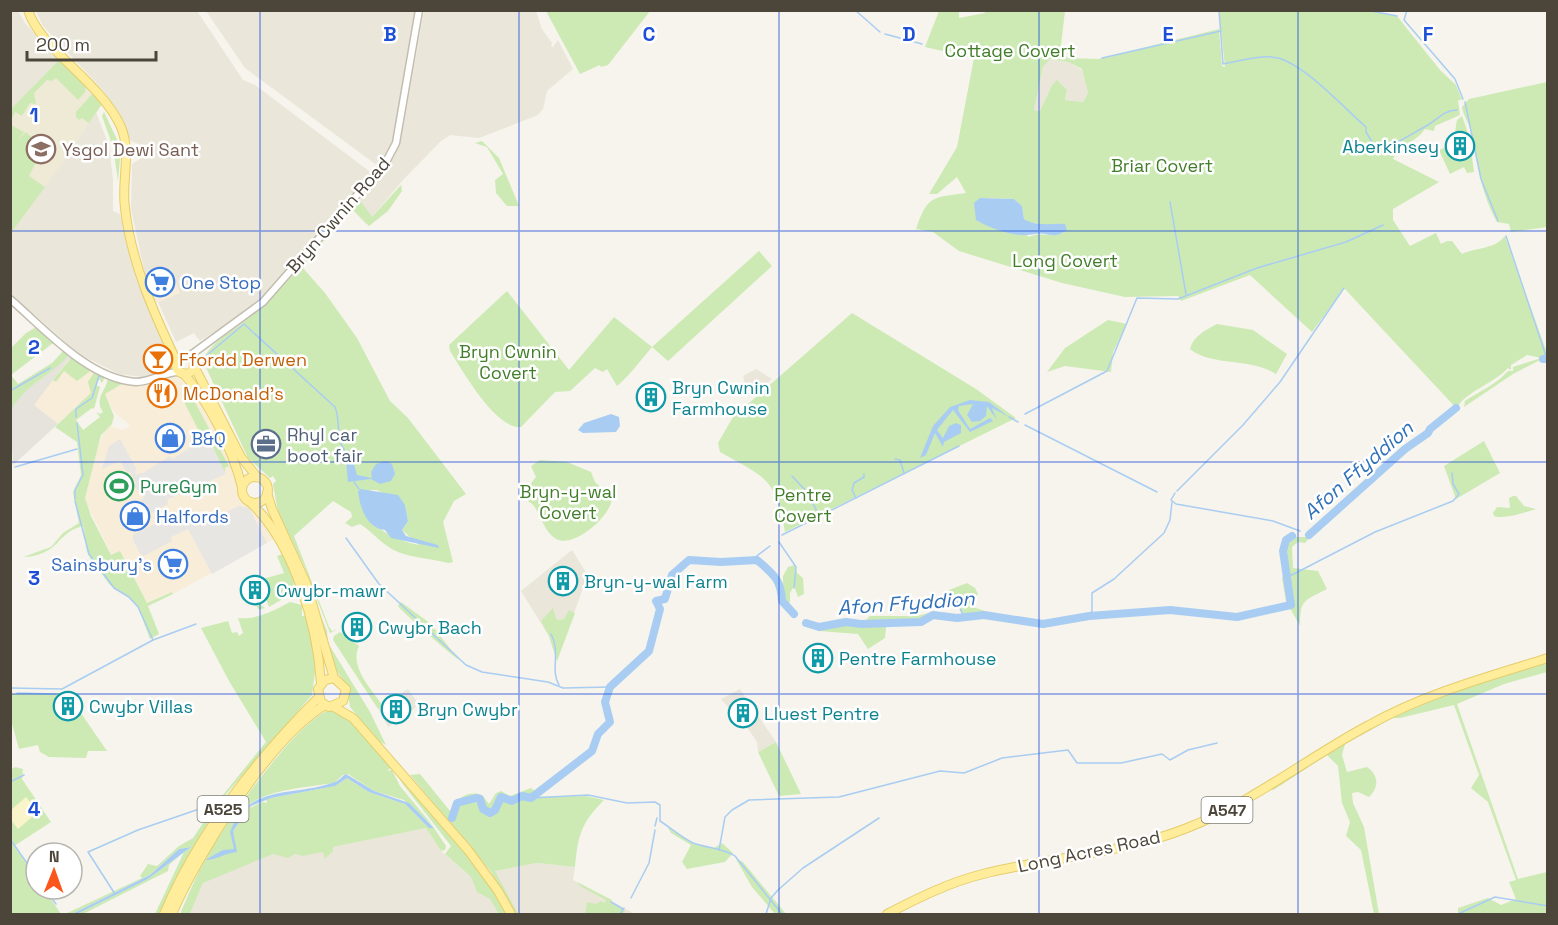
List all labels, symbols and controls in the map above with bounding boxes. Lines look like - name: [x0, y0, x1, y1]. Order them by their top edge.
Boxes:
- text: B: [383, 21, 397, 47]
- text: C: [643, 21, 656, 47]
- text: D: [902, 21, 916, 47]
- text: E: [1162, 21, 1174, 47]
- text: F: [1423, 21, 1434, 47]
- scale bar: [27, 24, 156, 62]
- text: 200 m: [36, 33, 90, 56]
- park label: Cottage Covert: [944, 39, 1076, 62]
- text: 1: [29, 102, 39, 128]
- building icon: Aberkinsey: [1444, 130, 1476, 162]
- school or university icon: Ysgol Dewi Sant: [25, 133, 57, 165]
- place label: Aberkinsey: [1342, 135, 1439, 158]
- place label: Ysgol Dewi Sant: [62, 138, 199, 161]
- street label: Bryn Cwnin Road: [281, 152, 395, 278]
- park label: Briar Covert: [1111, 154, 1213, 177]
- park label: Long Covert: [1012, 249, 1118, 272]
- supermarket icon: One Stop: [144, 266, 176, 298]
- place label: One Stop: [181, 271, 261, 294]
- text: 2: [28, 334, 40, 360]
- park label: Bryn Cwnin Covert: [459, 340, 557, 384]
- bar icon: Ffordd Derwen: [142, 343, 174, 375]
- place label: Ffordd Derwen: [179, 348, 307, 371]
- place label: Bryn Cwnin Farmhouse: [672, 376, 770, 420]
- restaurant icon: McDonald's: [146, 377, 178, 409]
- building icon: Bryn Cwnin Farmhouse: [635, 381, 667, 413]
- place label: McDonald's: [183, 382, 284, 405]
- water label: Afon Ffyddion: [1298, 415, 1419, 525]
- shop icon: B&Q: [154, 422, 186, 454]
- place label: Rhyl car boot fair: [287, 423, 363, 467]
- place label: B&Q: [191, 427, 226, 450]
- office icon: Rhyl car boot fair: [250, 428, 282, 460]
- sports icon: PureGym: [103, 470, 135, 502]
- place label: PureGym: [140, 475, 217, 498]
- park label: Bryn-y-wal Covert: [520, 480, 616, 524]
- park label: Pentre Covert: [774, 483, 832, 527]
- shop icon: Halfords: [119, 500, 151, 532]
- place label: Halfords: [156, 505, 229, 528]
- supermarket icon: Sainsbury's: [157, 548, 189, 580]
- place label: Sainsbury's: [51, 553, 152, 576]
- text: 3: [28, 565, 40, 591]
- building icon: Bryn-y-wal Farm: [547, 565, 579, 597]
- place label: Bryn-y-wal Farm: [584, 570, 728, 593]
- building icon: Cwybr-mawr: [239, 574, 271, 606]
- place label: Cwybr-mawr: [276, 579, 386, 602]
- water label: Afon Ffyddion: [837, 585, 976, 621]
- building icon: Cwybr Bach: [341, 611, 373, 643]
- place label: Cwybr Bach: [378, 616, 482, 639]
- building icon: Pentre Farmhouse: [802, 642, 834, 674]
- place label: Pentre Farmhouse: [839, 647, 997, 670]
- building icon: Cwybr Villas: [52, 690, 84, 722]
- building icon: Bryn Cwybr: [380, 693, 412, 725]
- place label: Cwybr Villas: [89, 695, 193, 718]
- building icon: Lluest Pentre: [727, 697, 759, 729]
- place label: Bryn Cwybr: [417, 698, 518, 721]
- place label: Lluest Pentre: [764, 702, 879, 725]
- text: 4: [28, 796, 41, 822]
- road number: A525: [198, 796, 248, 822]
- road number: A547: [1202, 797, 1252, 823]
- street label: Long Acres Road: [1016, 825, 1162, 877]
- north arrow: [24, 841, 84, 901]
- text: N: [49, 846, 60, 867]

